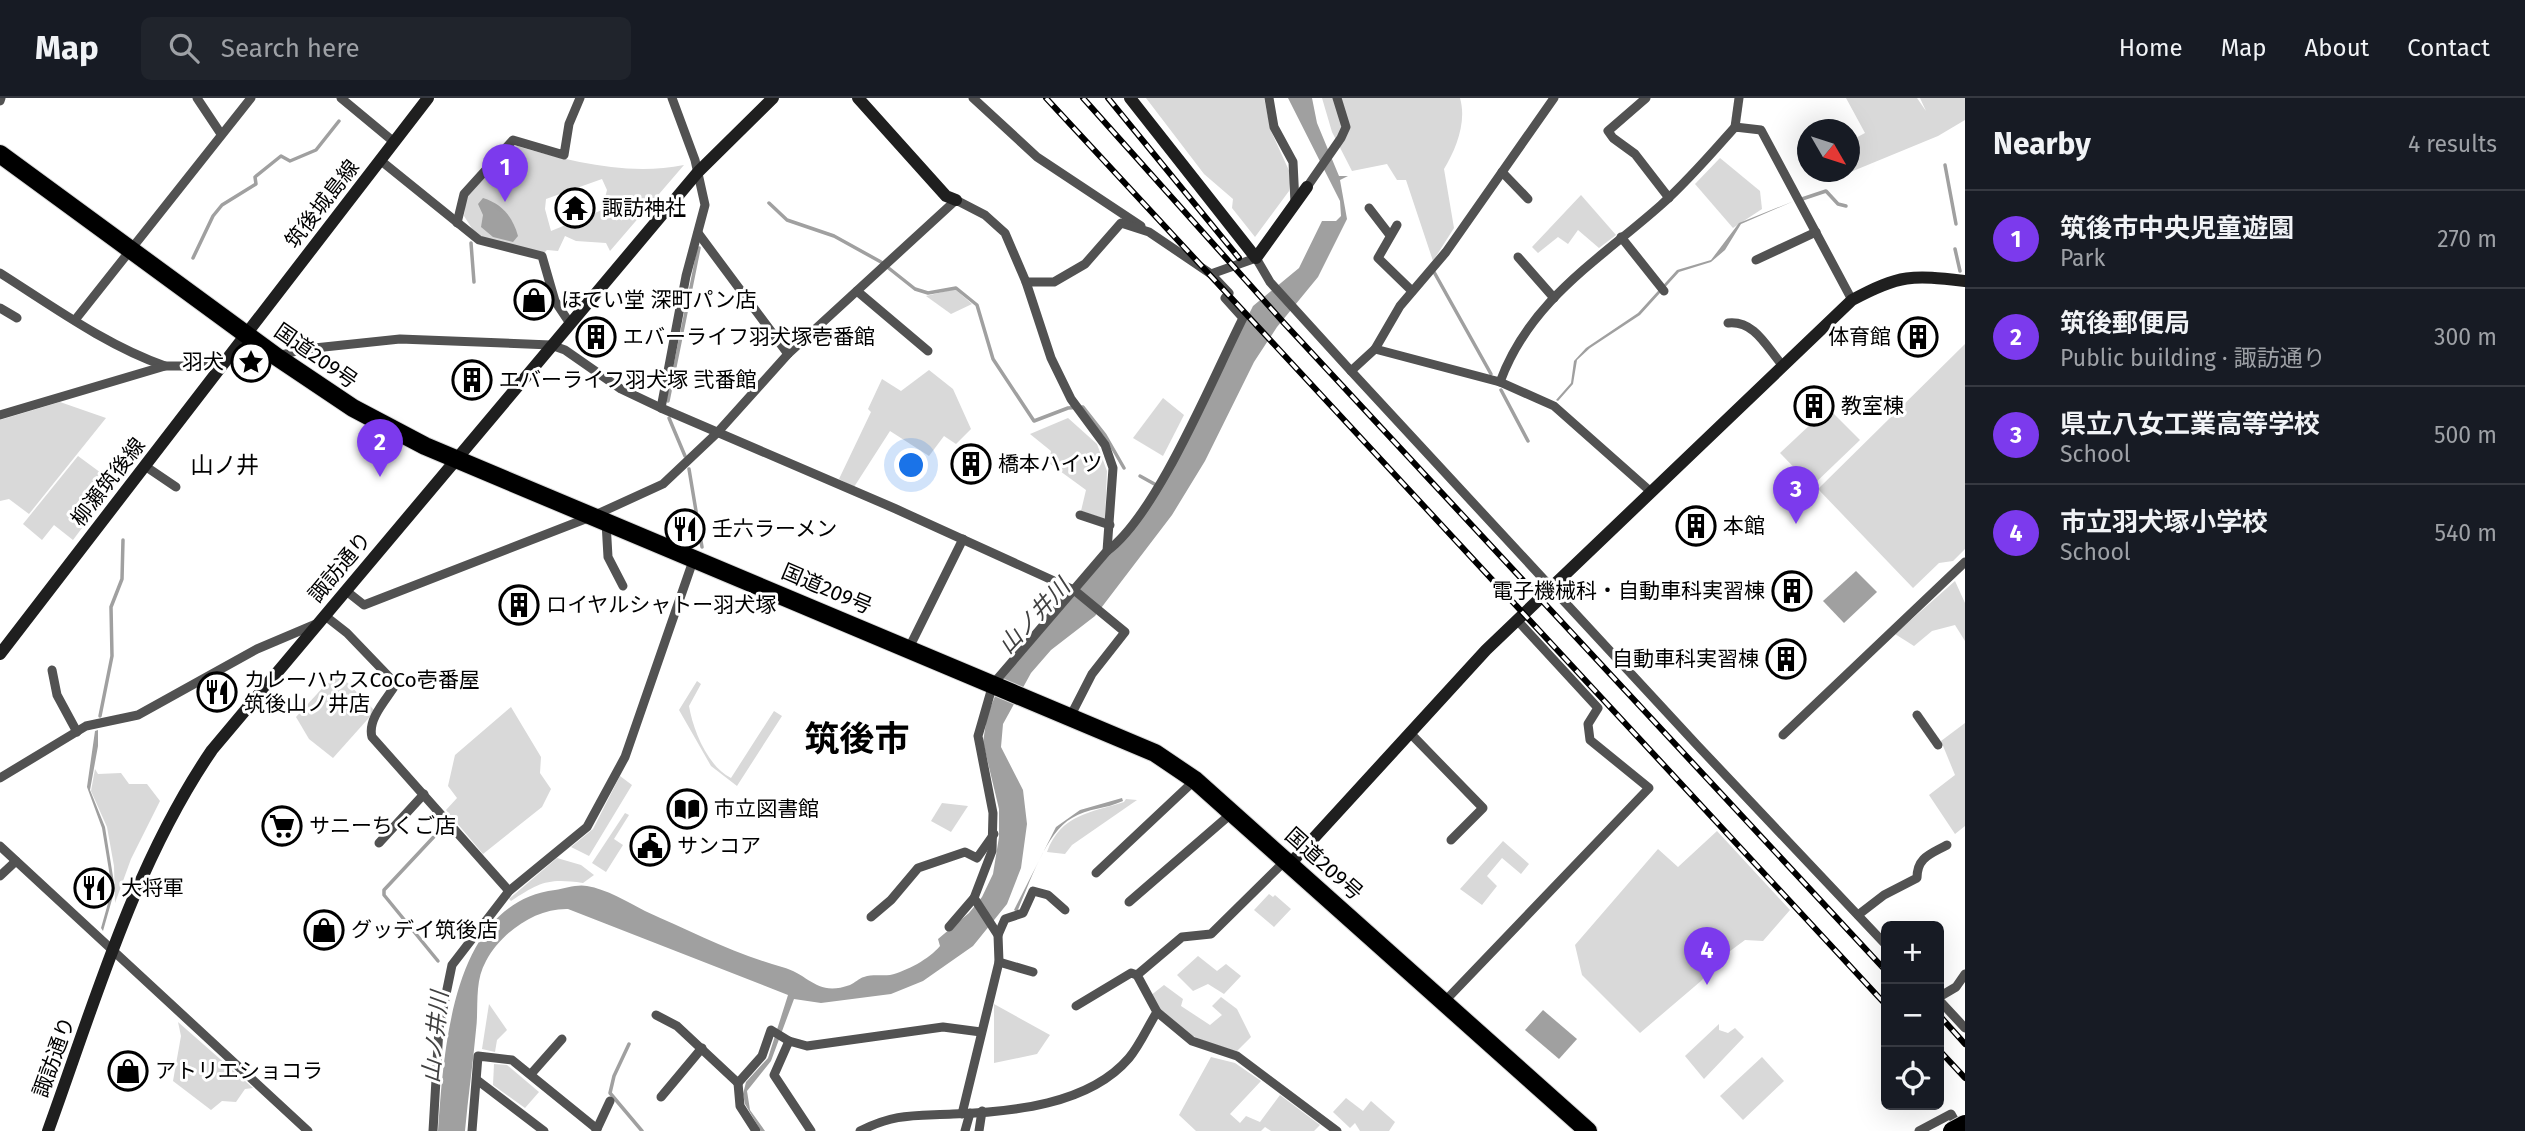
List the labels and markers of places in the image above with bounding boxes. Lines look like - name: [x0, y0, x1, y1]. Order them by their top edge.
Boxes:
- pin: 1: [482, 144, 528, 202]
- temple icon: 諏訪神社: [554, 187, 596, 229]
- place label: 諏訪神社: [602, 195, 686, 221]
- shop icon: ほてい堂 深町パン店: [513, 279, 555, 321]
- place label: ほてい堂 深町パン店: [561, 287, 757, 313]
- building icon: エバーライフ羽犬塚壱番館: [575, 316, 617, 358]
- building icon: 体育館: [1897, 316, 1939, 358]
- place label: エバーライフ羽犬塚壱番館: [623, 324, 875, 350]
- place label: 体育館: [1828, 324, 1891, 350]
- place icon: 羽犬: [230, 341, 272, 383]
- place label: 羽犬: [182, 349, 224, 375]
- building icon: エバーライフ羽犬塚 弐番館: [451, 359, 493, 401]
- place label: エバーライフ羽犬塚 弐番館: [499, 367, 757, 393]
- building icon: 教室棟: [1793, 385, 1835, 427]
- place label: 教室棟: [1841, 393, 1904, 419]
- pin: 2: [357, 419, 403, 477]
- building icon: 橋本ハイツ: [950, 443, 992, 485]
- place label: 橋本ハイツ: [998, 451, 1103, 477]
- pin: 3: [1773, 466, 1819, 524]
- building icon: 本館: [1675, 505, 1717, 547]
- restaurant icon: 壬六ラーメン: [664, 508, 706, 550]
- place label: 本館: [1723, 513, 1765, 539]
- place label: 壬六ラーメン: [712, 516, 837, 542]
- building icon: 電子機械科・自動車科実習棟: [1771, 570, 1813, 612]
- place label: 電子機械科・自動車科実習棟: [1492, 578, 1765, 604]
- building icon: ロイヤルシャトー羽犬塚: [498, 584, 540, 626]
- place label: ロイヤルシャトー羽犬塚: [546, 592, 776, 618]
- building icon: 自動車科実習棟: [1765, 638, 1807, 680]
- place label: 自動車科実習棟: [1612, 646, 1759, 672]
- place label: カレーハウスCoCo壱番屋 筑後山ノ井店: [244, 667, 480, 717]
- restaurant icon: カレーハウスCoCo壱番屋 筑後山ノ井店: [196, 671, 238, 713]
- library icon: 市立図書館: [666, 788, 708, 830]
- place label: 市立図書館: [714, 796, 819, 822]
- supermarket icon: サニーちくご店: [261, 805, 303, 847]
- place label: サニーちくご店: [309, 813, 456, 839]
- public building icon: サンコア: [629, 825, 671, 867]
- place label: サンコア: [677, 833, 761, 859]
- restaurant icon: 大将軍: [73, 867, 115, 909]
- place label: 大将軍: [121, 875, 184, 901]
- shop icon: グッデイ筑後店: [303, 909, 345, 951]
- place label: グッデイ筑後店: [351, 917, 498, 943]
- pin: 4: [1684, 927, 1730, 985]
- shop icon: アトリエショコラ: [107, 1050, 149, 1092]
- place label: アトリエショコラ: [155, 1058, 323, 1084]

